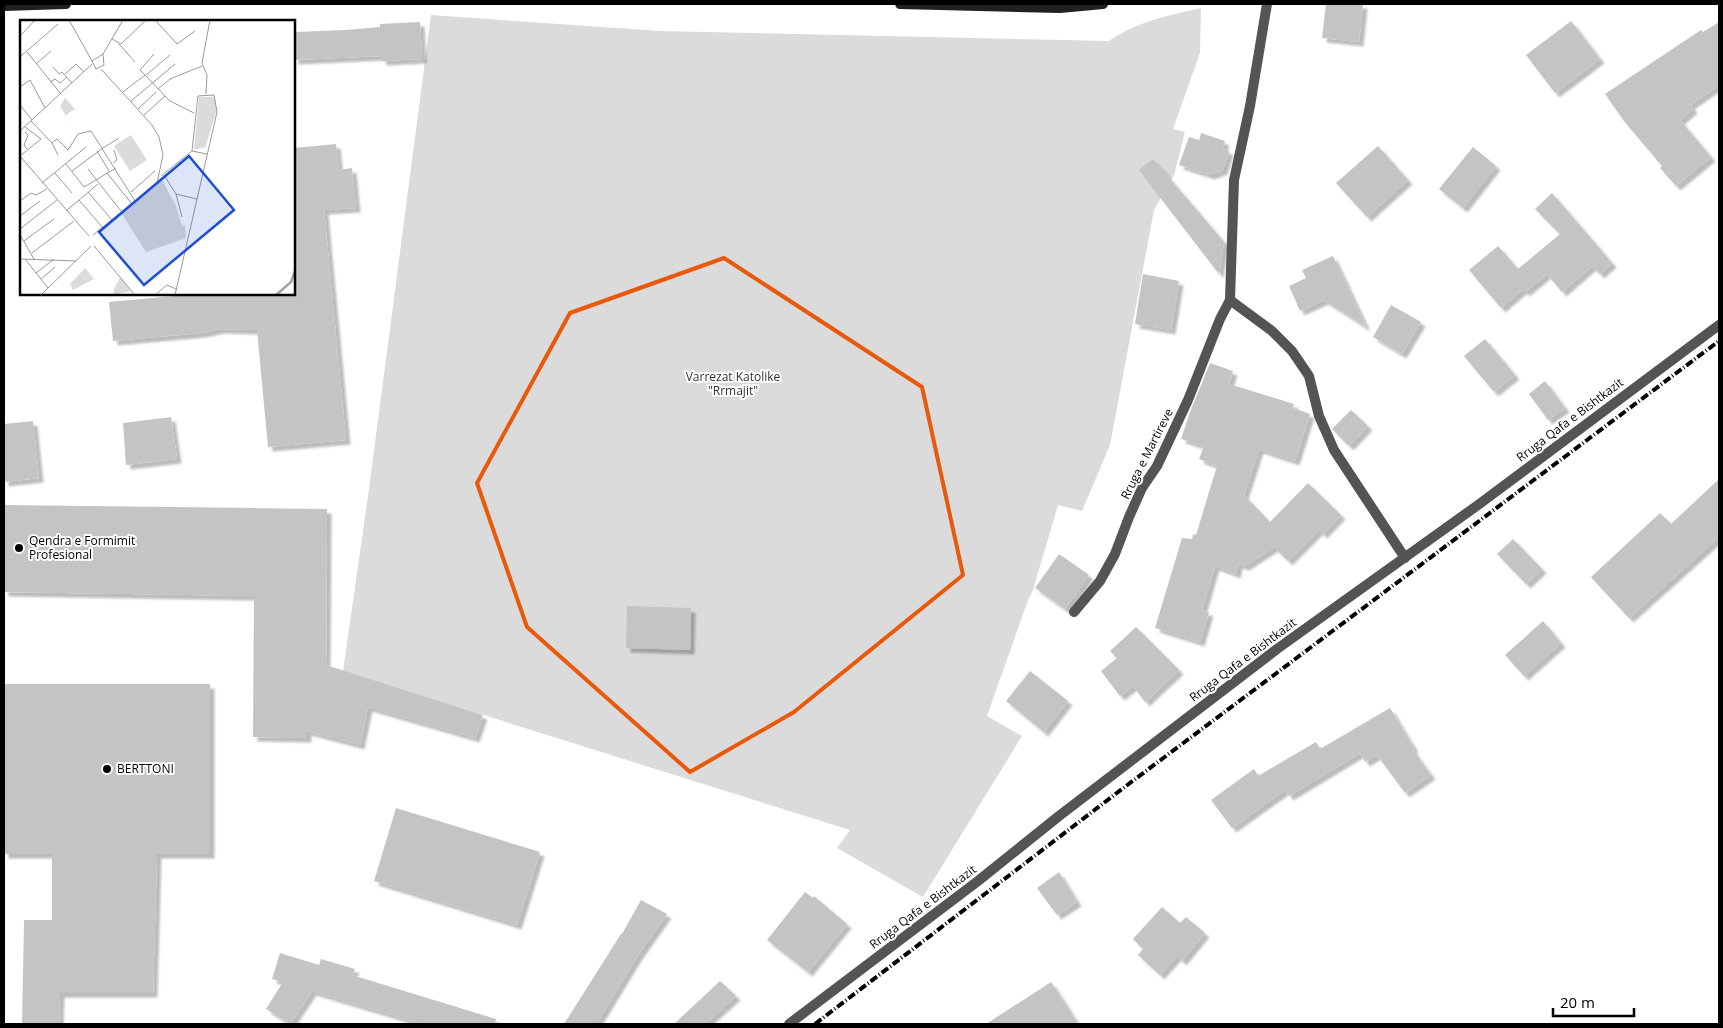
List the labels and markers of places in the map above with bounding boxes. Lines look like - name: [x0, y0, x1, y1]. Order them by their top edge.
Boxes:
- place label: Qendra e Formimit Profesional: [29, 532, 135, 563]
- marker: Qendra e Formimit Profesional: [13, 542, 25, 554]
- place label: BERTTONI: [117, 760, 174, 777]
- marker: BERTTONI: [101, 763, 113, 775]

